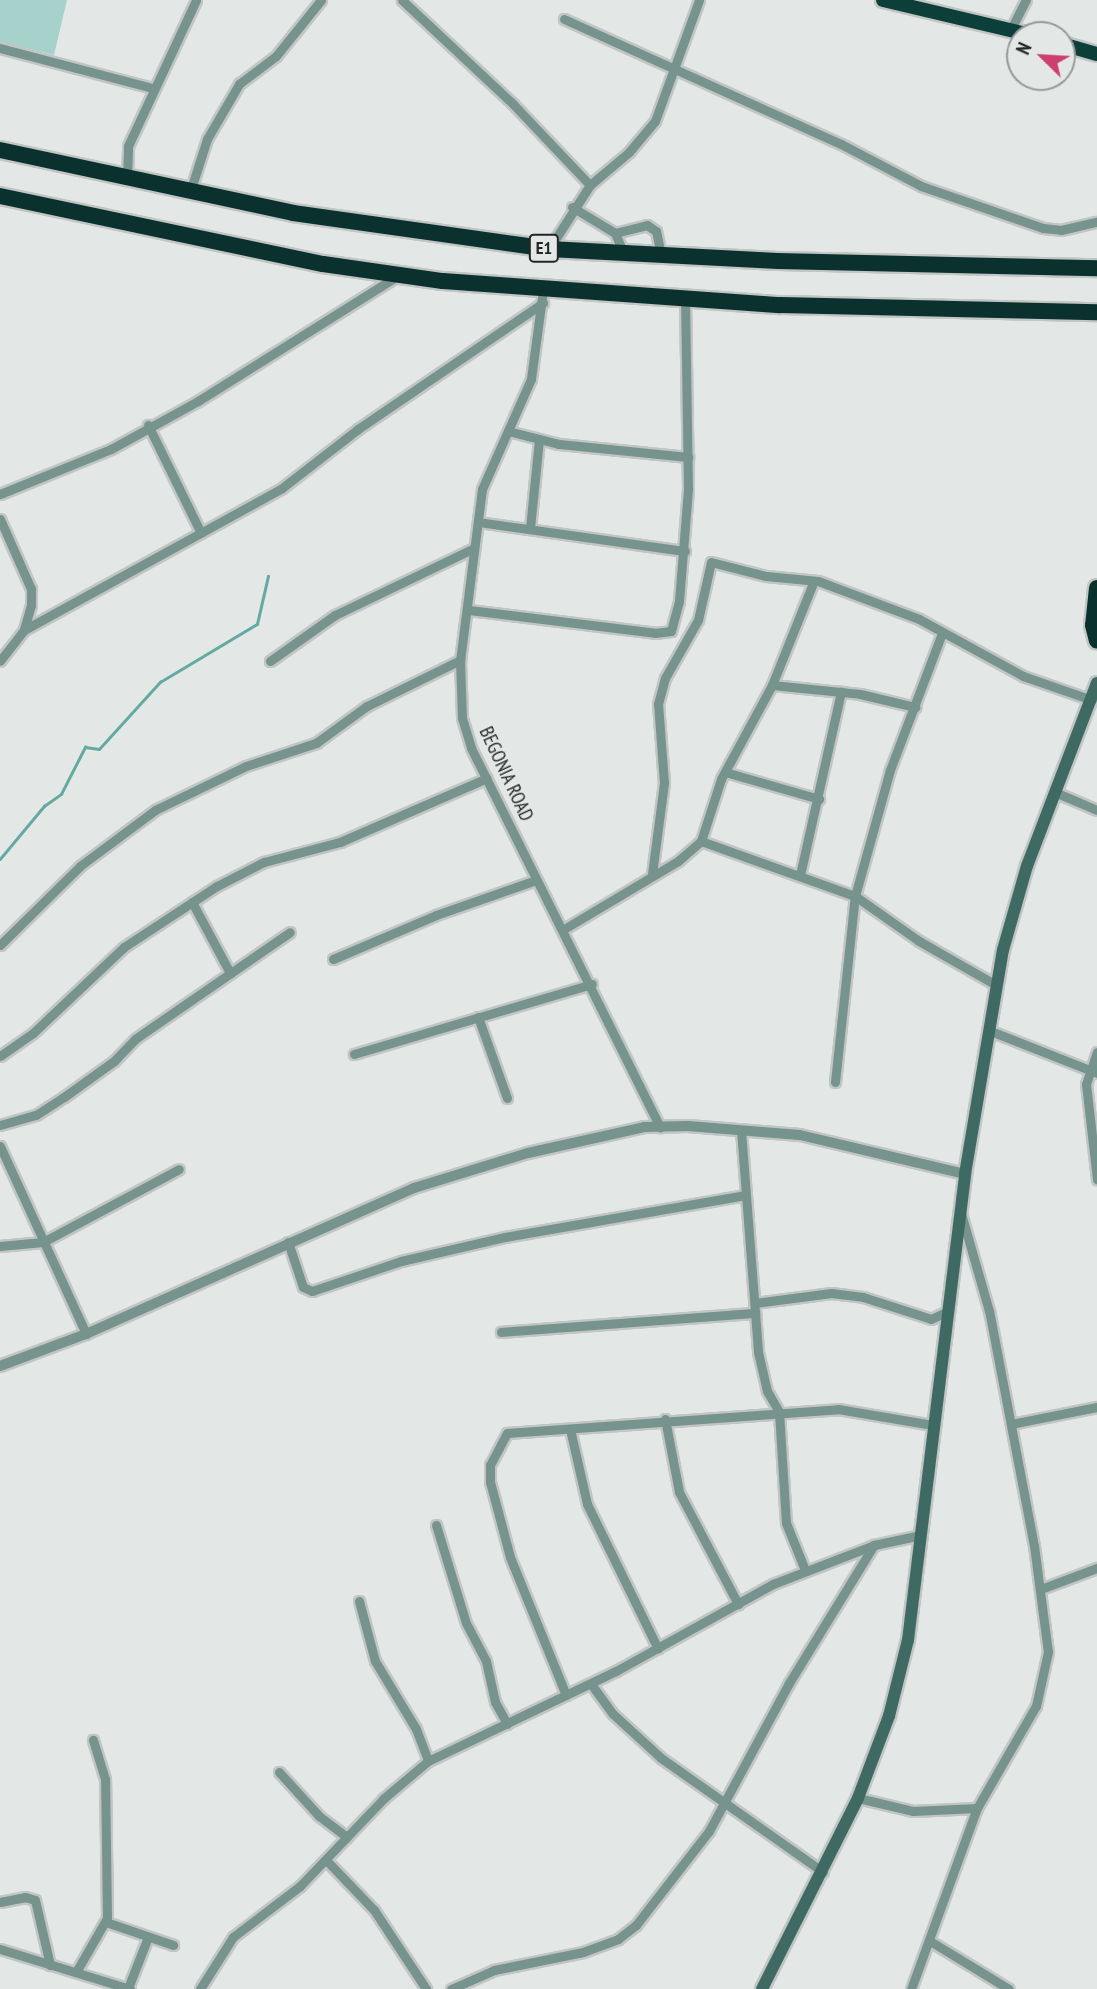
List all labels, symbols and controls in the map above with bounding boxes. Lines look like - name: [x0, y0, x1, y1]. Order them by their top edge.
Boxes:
- north arrow: [1006, 21, 1076, 91]
- text: N: [1011, 39, 1037, 58]
- road number: E1: [528, 234, 560, 262]
- street label: BEGONIA ROAD: [474, 723, 538, 825]

